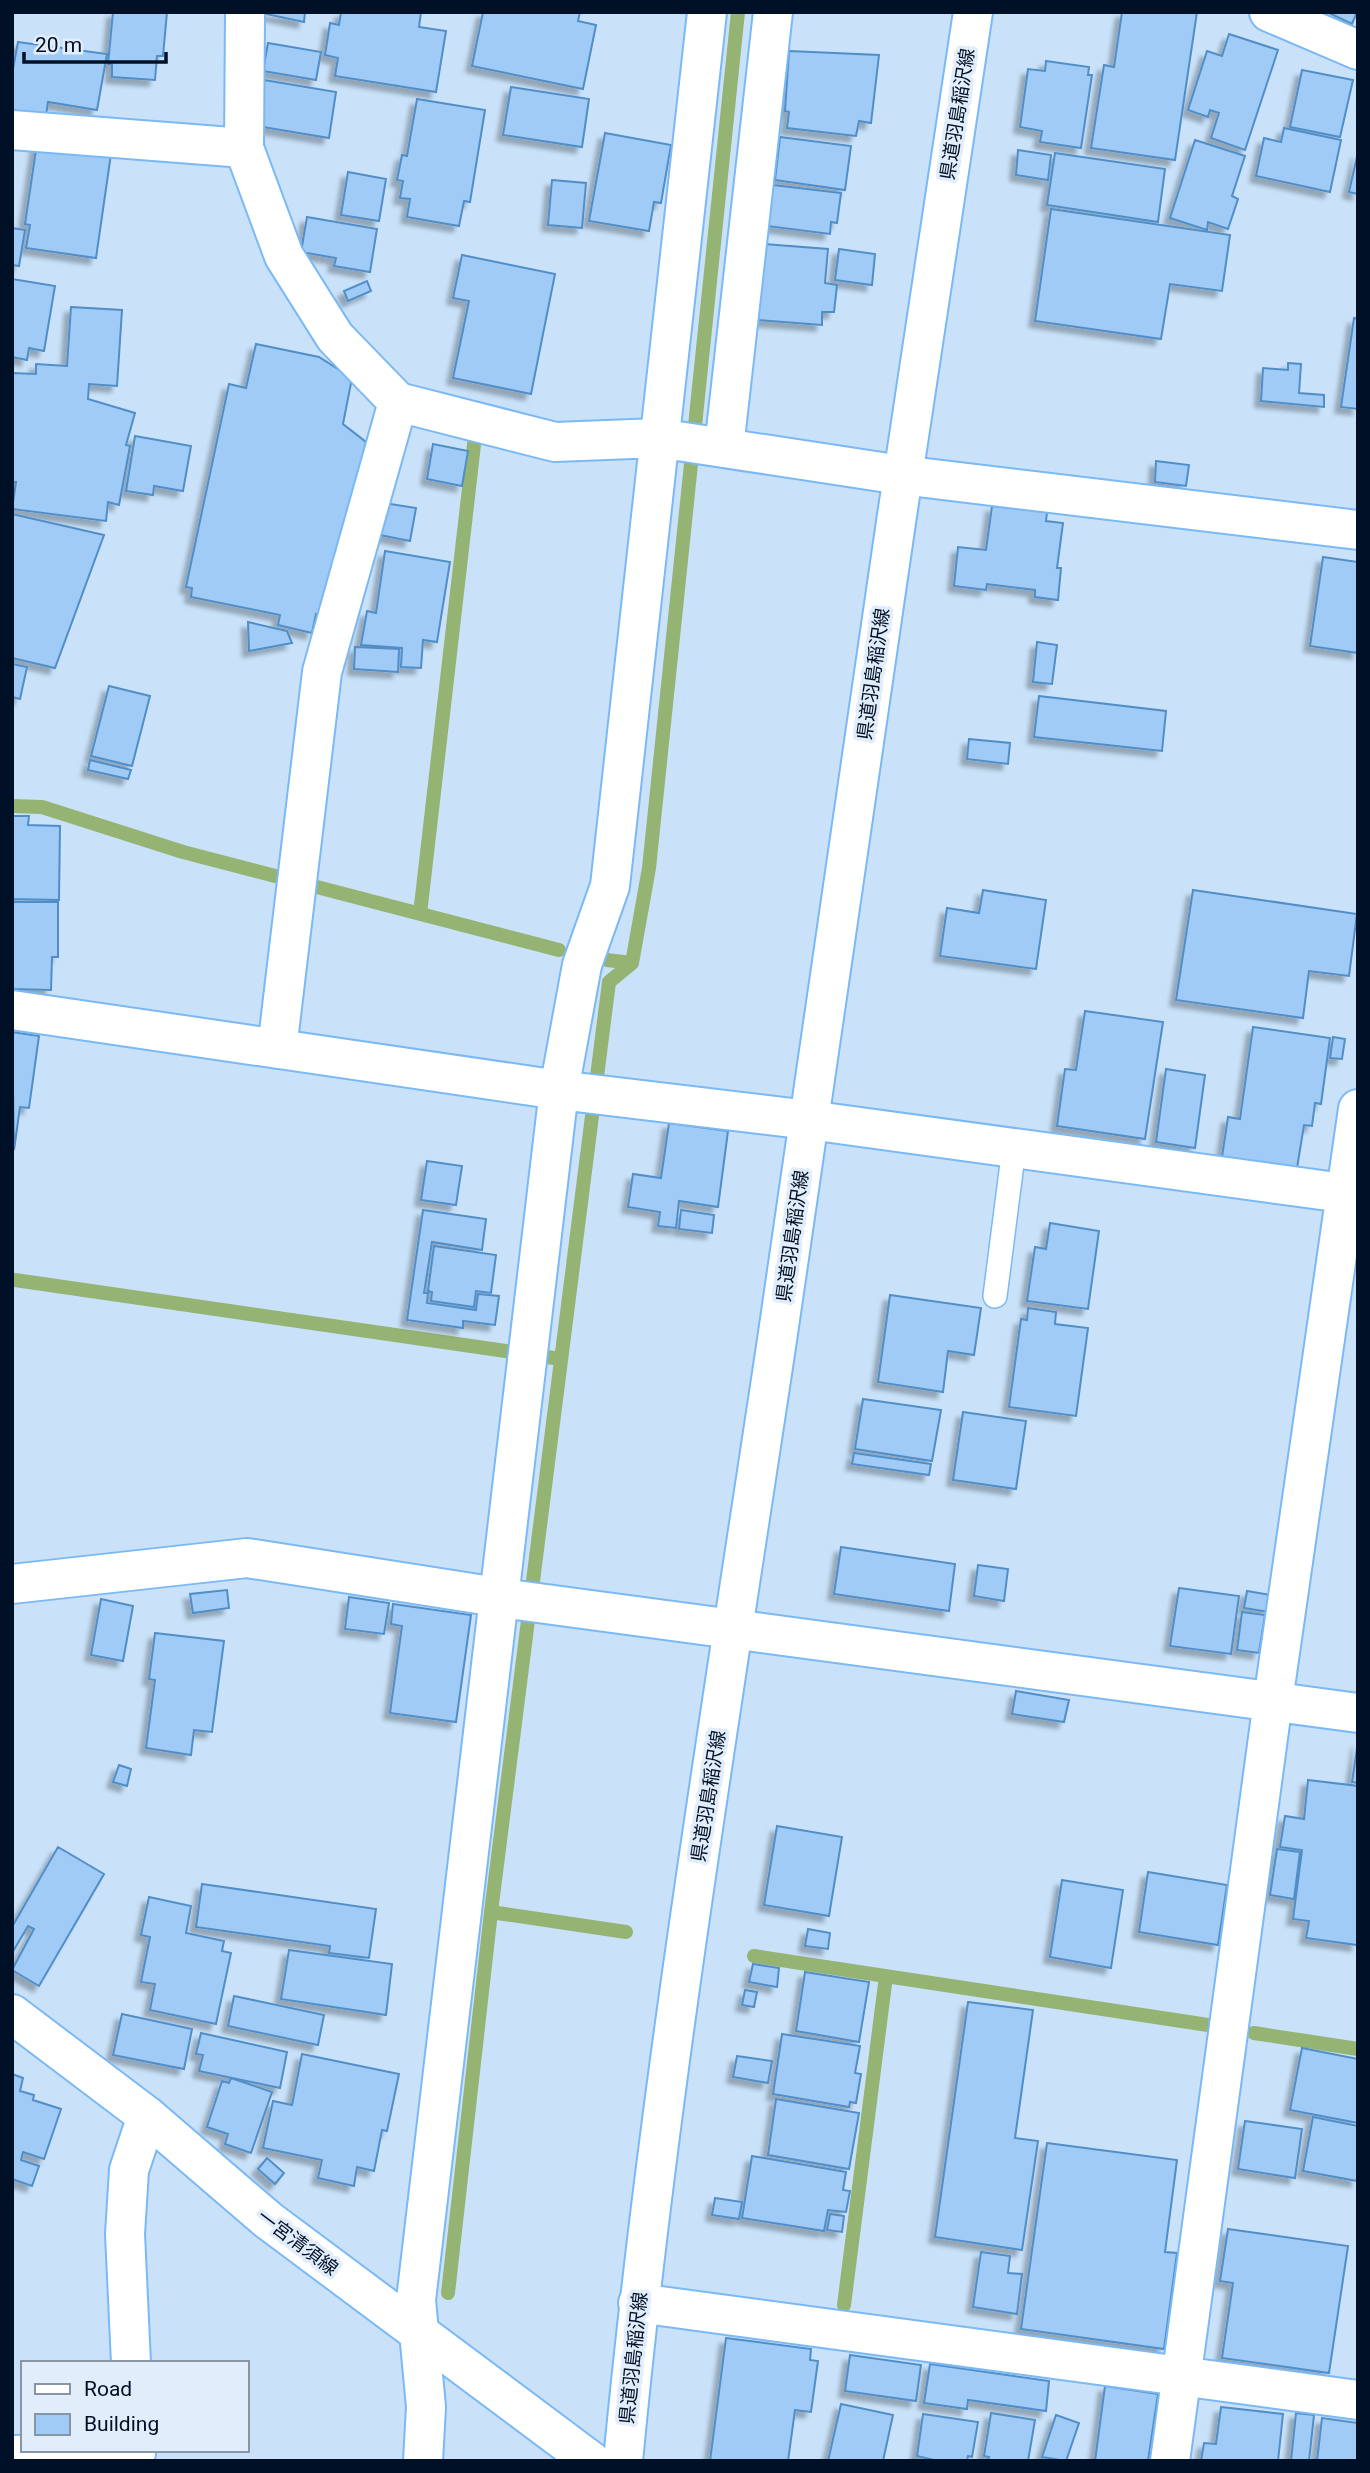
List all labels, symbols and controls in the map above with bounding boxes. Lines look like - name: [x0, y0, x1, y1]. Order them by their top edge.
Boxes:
- scale bar: [24, 21, 166, 65]
- text: 20 m: [35, 33, 82, 57]
- street label: 県道羽島稲沢線: [936, 47, 979, 182]
- street label: 県道羽島稲沢線: [853, 607, 894, 742]
- street label: 県道羽島稲沢線: [772, 1169, 813, 1304]
- street label: 県道羽島稲沢線: [687, 1729, 730, 1864]
- street label: 一宮清須線: [253, 2205, 343, 2280]
- street label: 県道羽島稲沢線: [615, 2291, 652, 2425]
- legend: [21, 2361, 248, 2452]
- text: Road: [84, 2377, 132, 2401]
- text: Building: [84, 2412, 159, 2436]

